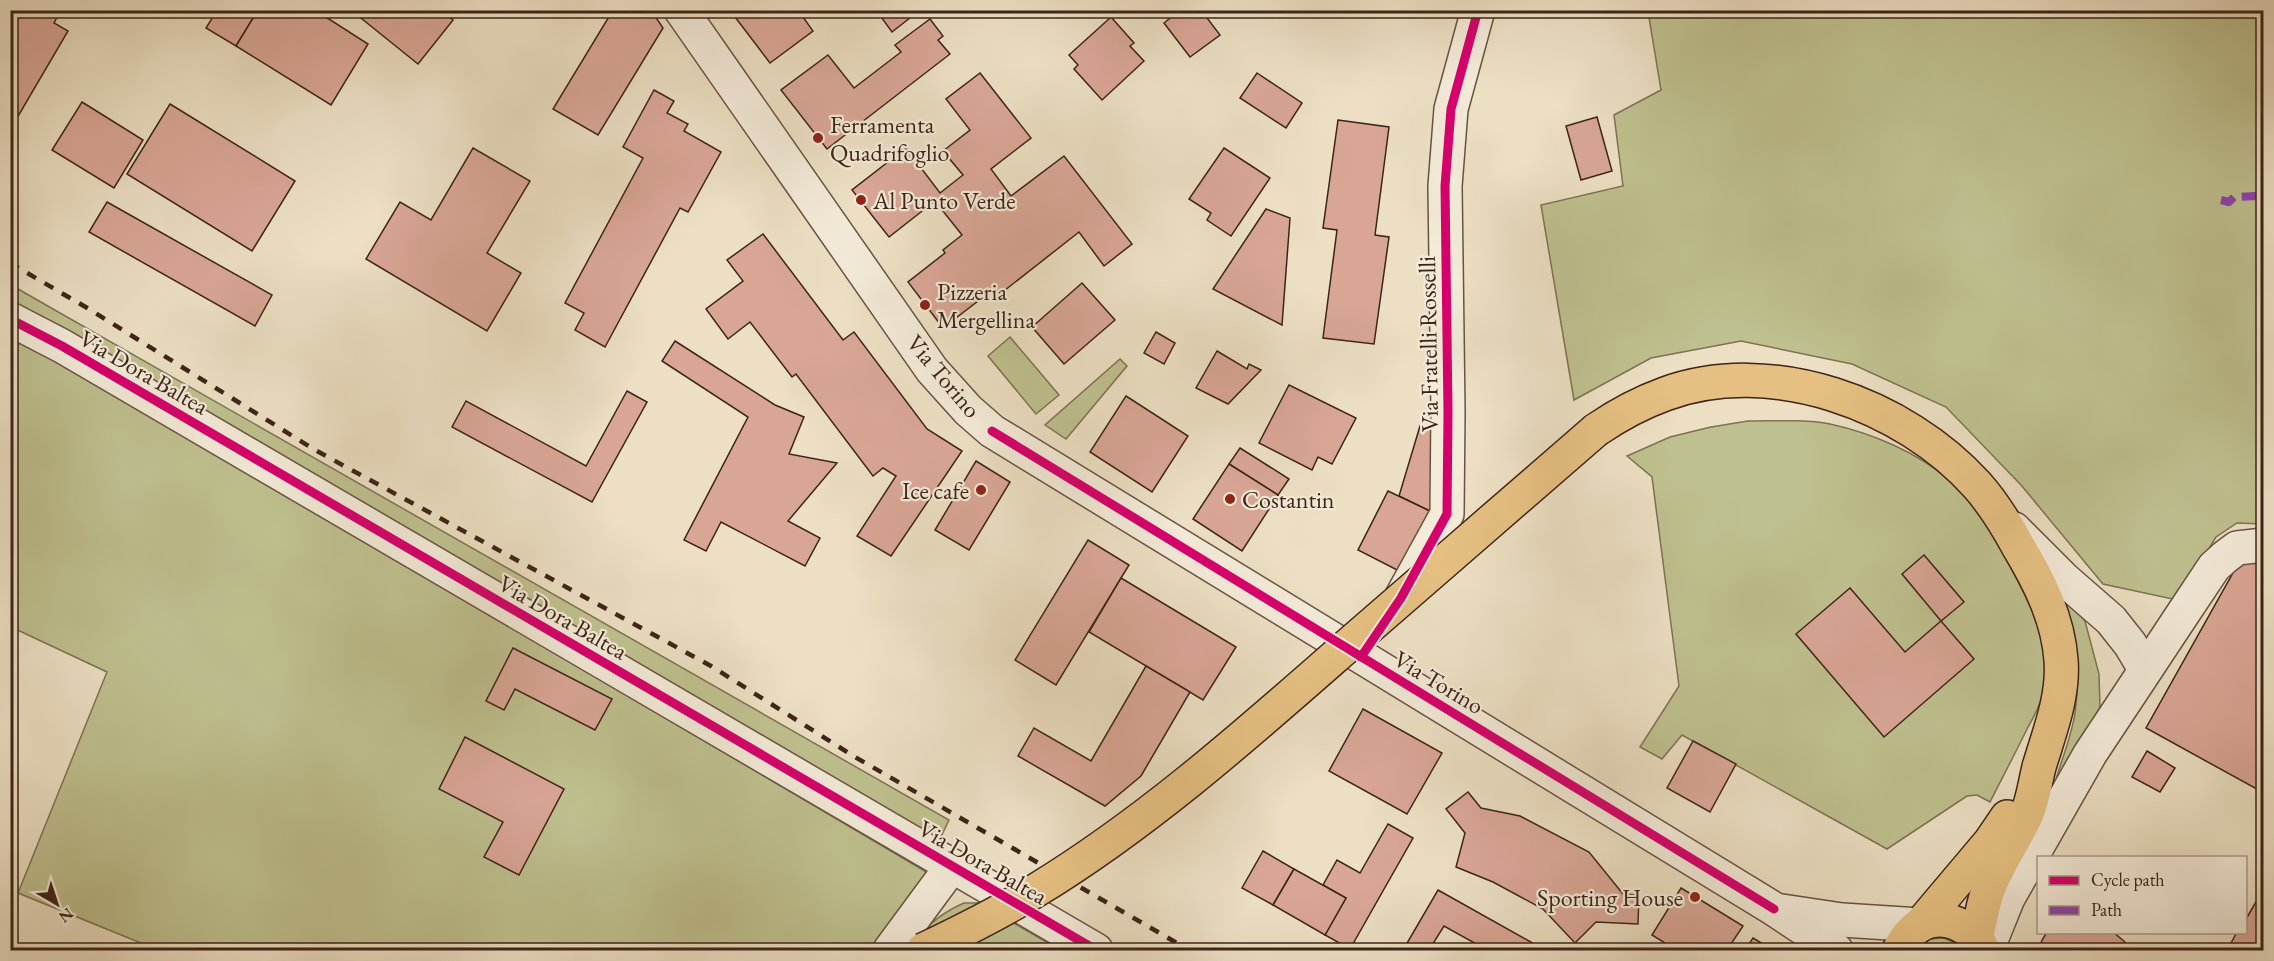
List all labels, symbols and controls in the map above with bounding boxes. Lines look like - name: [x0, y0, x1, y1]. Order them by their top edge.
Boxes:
- place label: Ferramenta Quadrifoglio: [830, 109, 950, 168]
- marker: Ferramenta Quadrifoglio: [811, 131, 825, 145]
- place label: Al Punto Verde: [872, 185, 1016, 216]
- marker: Al Punto Verde: [854, 193, 868, 207]
- street label: Via Fratelli Rosselli: [1411, 256, 1445, 432]
- place label: Pizzeria Mergellina: [937, 276, 1035, 335]
- marker: Pizzeria Mergellina: [918, 298, 932, 312]
- street label: Via Dora Baltea: [74, 323, 215, 422]
- street label: Via Torino: [900, 328, 988, 424]
- place label: Ice cafe: [902, 475, 969, 506]
- marker: Ice cafe: [974, 483, 988, 497]
- place label: Costantin: [1242, 484, 1335, 515]
- marker: Costantin: [1223, 492, 1237, 506]
- street label: Via Dora Baltea: [493, 568, 634, 667]
- street label: Via Torino: [1388, 643, 1490, 721]
- street label: Via Dora Baltea: [913, 813, 1054, 912]
- legend: [2037, 856, 2247, 934]
- text: Cycle path: [2091, 868, 2165, 891]
- north arrow: [27, 874, 87, 934]
- place label: Sporting House: [1537, 882, 1683, 913]
- marker: Sporting House: [1688, 890, 1702, 904]
- text: Path: [2091, 898, 2122, 921]
- text: N: [54, 903, 78, 928]

